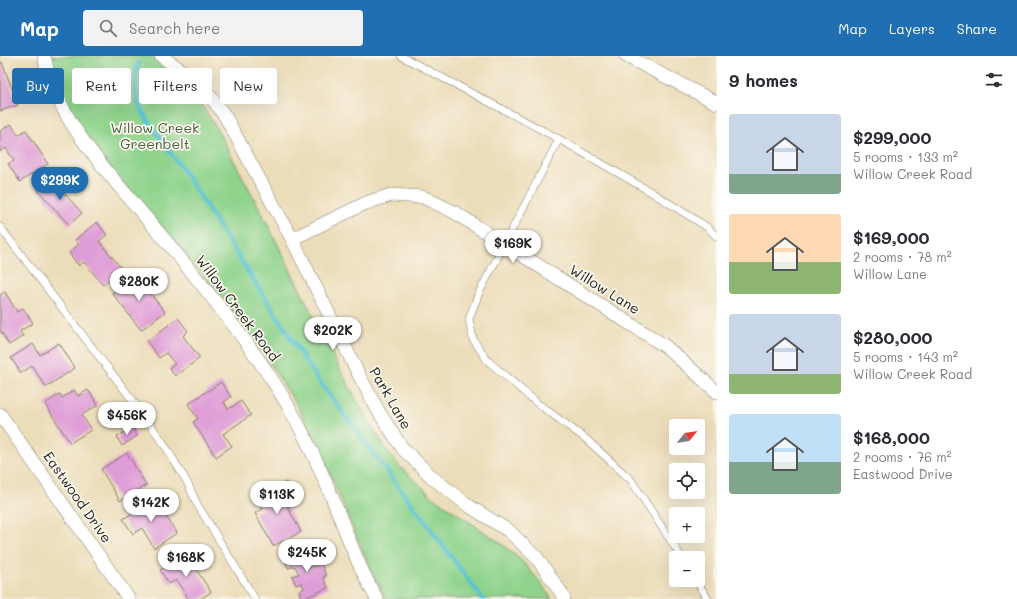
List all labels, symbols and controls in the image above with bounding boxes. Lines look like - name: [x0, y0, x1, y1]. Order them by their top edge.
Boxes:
- search box: [83, 10, 363, 46]
- text: Map: [20, 16, 59, 41]
- icon: search: [97, 17, 119, 39]
- text: Search here: [129, 18, 220, 38]
- text: Map: [838, 19, 867, 38]
- text: Layers: [889, 19, 935, 38]
- text: Share: [957, 19, 997, 38]
- chip: Buy: [12, 68, 64, 104]
- chip: Rent: [72, 68, 131, 104]
- chip: Filters: [139, 68, 212, 104]
- chip: New: [220, 68, 277, 104]
- text: 9 homes: [729, 69, 798, 91]
- icon: filters: [983, 69, 1005, 91]
- park label: Willow Creek Greenbelt: [110, 118, 200, 153]
- text: $299,000: [853, 126, 931, 148]
- icon: home: [761, 130, 809, 178]
- text: 5 rooms · 133 m²: [853, 148, 958, 165]
- text: Willow Creek Road: [853, 165, 972, 182]
- pin: $299K: [32, 167, 88, 201]
- text: $299K: [40, 171, 80, 188]
- text: $169,000: [853, 226, 930, 248]
- pin: $169K: [485, 230, 541, 264]
- icon: home: [761, 230, 809, 278]
- text: $169K: [494, 234, 532, 251]
- text: 2 rooms · 78 m²: [853, 248, 952, 265]
- street label: Willow Creek Road: [192, 251, 284, 365]
- street label: Willow Lane: [566, 260, 644, 318]
- text: Willow Lane: [853, 265, 927, 282]
- pin: $280K: [111, 268, 167, 302]
- text: $280K: [119, 272, 159, 289]
- pin: $202K: [305, 317, 361, 351]
- text: $202K: [313, 321, 353, 338]
- text: $280,000: [853, 326, 933, 348]
- icon: home: [761, 330, 809, 378]
- text: 5 rooms · 143 m²: [853, 348, 958, 365]
- street label: Park Lane: [366, 363, 416, 433]
- text: Willow Creek Road: [853, 365, 972, 382]
- pin: $456K: [99, 402, 155, 436]
- text: $456K: [107, 406, 147, 423]
- north arrow: [669, 419, 705, 455]
- map controls: [669, 419, 705, 587]
- text: $168,000: [853, 426, 930, 448]
- icon: home: [761, 430, 809, 478]
- street label: Eastwood Drive: [39, 448, 117, 546]
- text: 2 rooms · 76 m²: [853, 448, 952, 465]
- button: locate: [669, 463, 705, 499]
- text: Eastwood Drive: [853, 465, 953, 482]
- pin: $113K: [249, 481, 305, 515]
- text: $113K: [259, 485, 295, 502]
- pin: $142K: [123, 489, 179, 523]
- text: $142K: [132, 493, 170, 510]
- button: +: [669, 507, 705, 543]
- pin: $245K: [279, 539, 335, 573]
- text: $245K: [287, 543, 327, 560]
- pin: $168K: [158, 544, 214, 578]
- text: $168K: [167, 548, 205, 565]
- button: −: [669, 551, 705, 587]

